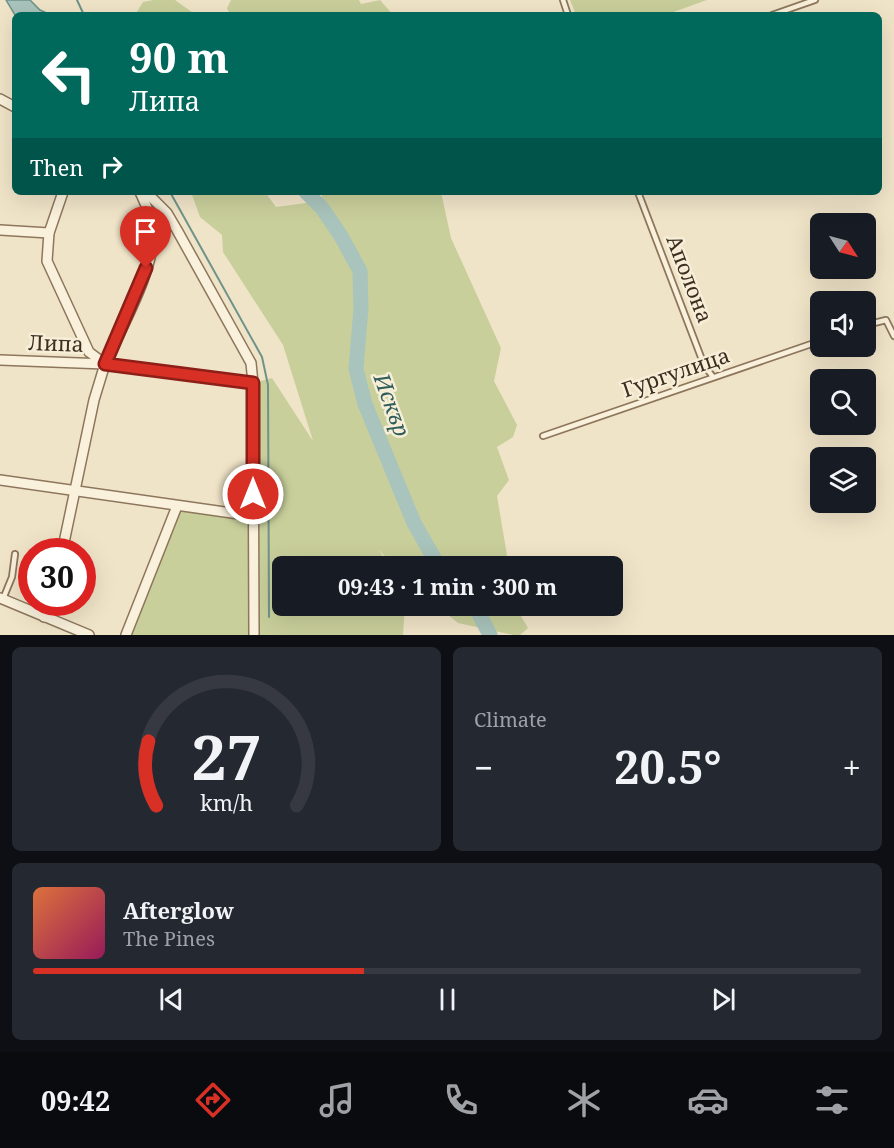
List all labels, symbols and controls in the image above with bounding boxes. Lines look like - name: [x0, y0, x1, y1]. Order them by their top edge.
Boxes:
- text: 90 m: [129, 28, 229, 85]
- icon: left: [30, 36, 108, 114]
- text: Липа: [129, 82, 200, 119]
- icon: right: [95, 150, 128, 183]
- text: Then: [30, 152, 83, 182]
- pin: [120, 206, 171, 268]
- north arrow: [810, 213, 876, 279]
- map controls: [810, 213, 876, 513]
- icon: arrive: [129, 215, 162, 248]
- street label: Аполона: [660, 231, 719, 327]
- button: sound: [810, 291, 876, 357]
- street label: Липа: [28, 328, 84, 358]
- street label: Гургулица: [618, 341, 733, 404]
- water label: Искър: [367, 368, 418, 440]
- button: search: [810, 369, 876, 435]
- button: layers: [810, 447, 876, 513]
- position arrow: [221, 462, 285, 526]
- speed limit sign: 30: [18, 538, 96, 616]
- text: 09:43 · 1 min · 300 m: [338, 571, 557, 601]
- text: Climate: [474, 706, 547, 733]
- text: 27: [191, 713, 262, 798]
- text: 20.5°: [614, 736, 722, 797]
- text: −: [474, 745, 493, 790]
- text: +: [843, 745, 861, 790]
- text: km/h: [200, 788, 253, 817]
- text: Afterglow: [123, 895, 234, 925]
- text: The Pines: [123, 925, 215, 952]
- icon: previous: [155, 983, 188, 1016]
- icon: pause: [431, 983, 464, 1016]
- icon: next: [707, 983, 740, 1016]
- icon: directions: [192, 1079, 234, 1121]
- icon: music: [316, 1079, 358, 1121]
- icon: phone: [440, 1079, 482, 1121]
- icon: climate: [563, 1079, 605, 1121]
- icon: car: [687, 1079, 729, 1121]
- icon: filters: [811, 1079, 853, 1121]
- text: 09:42: [41, 1082, 110, 1119]

